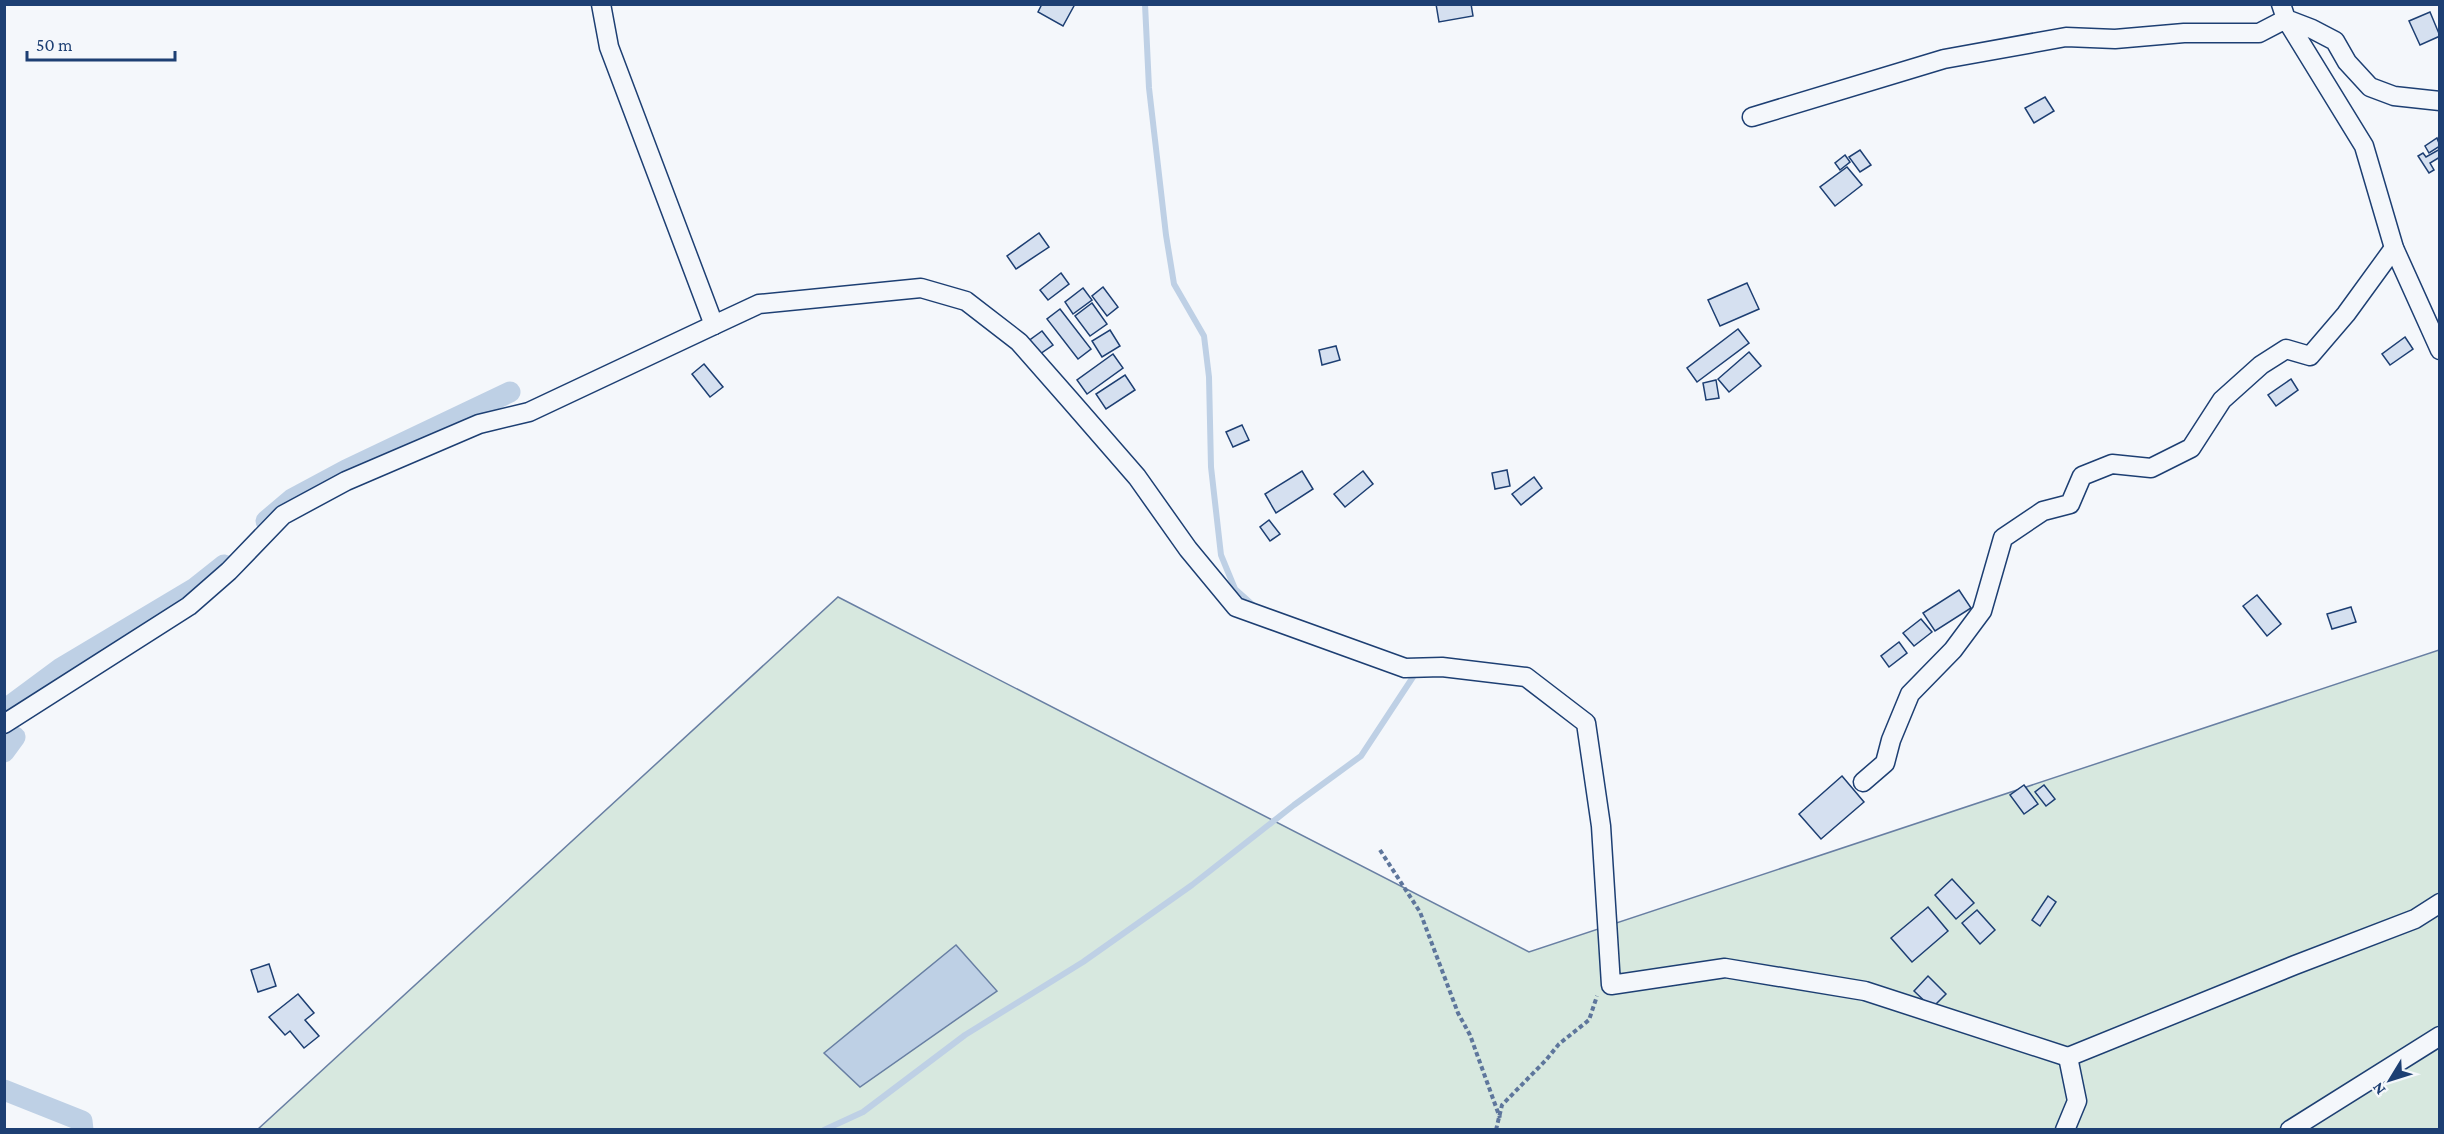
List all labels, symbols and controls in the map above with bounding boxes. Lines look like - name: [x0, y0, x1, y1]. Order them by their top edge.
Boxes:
- scale bar: [27, 24, 176, 62]
- text: 50 m: [36, 35, 73, 55]
- north arrow: [2360, 1050, 2420, 1110]
- text: N: [2368, 1079, 2389, 1098]

